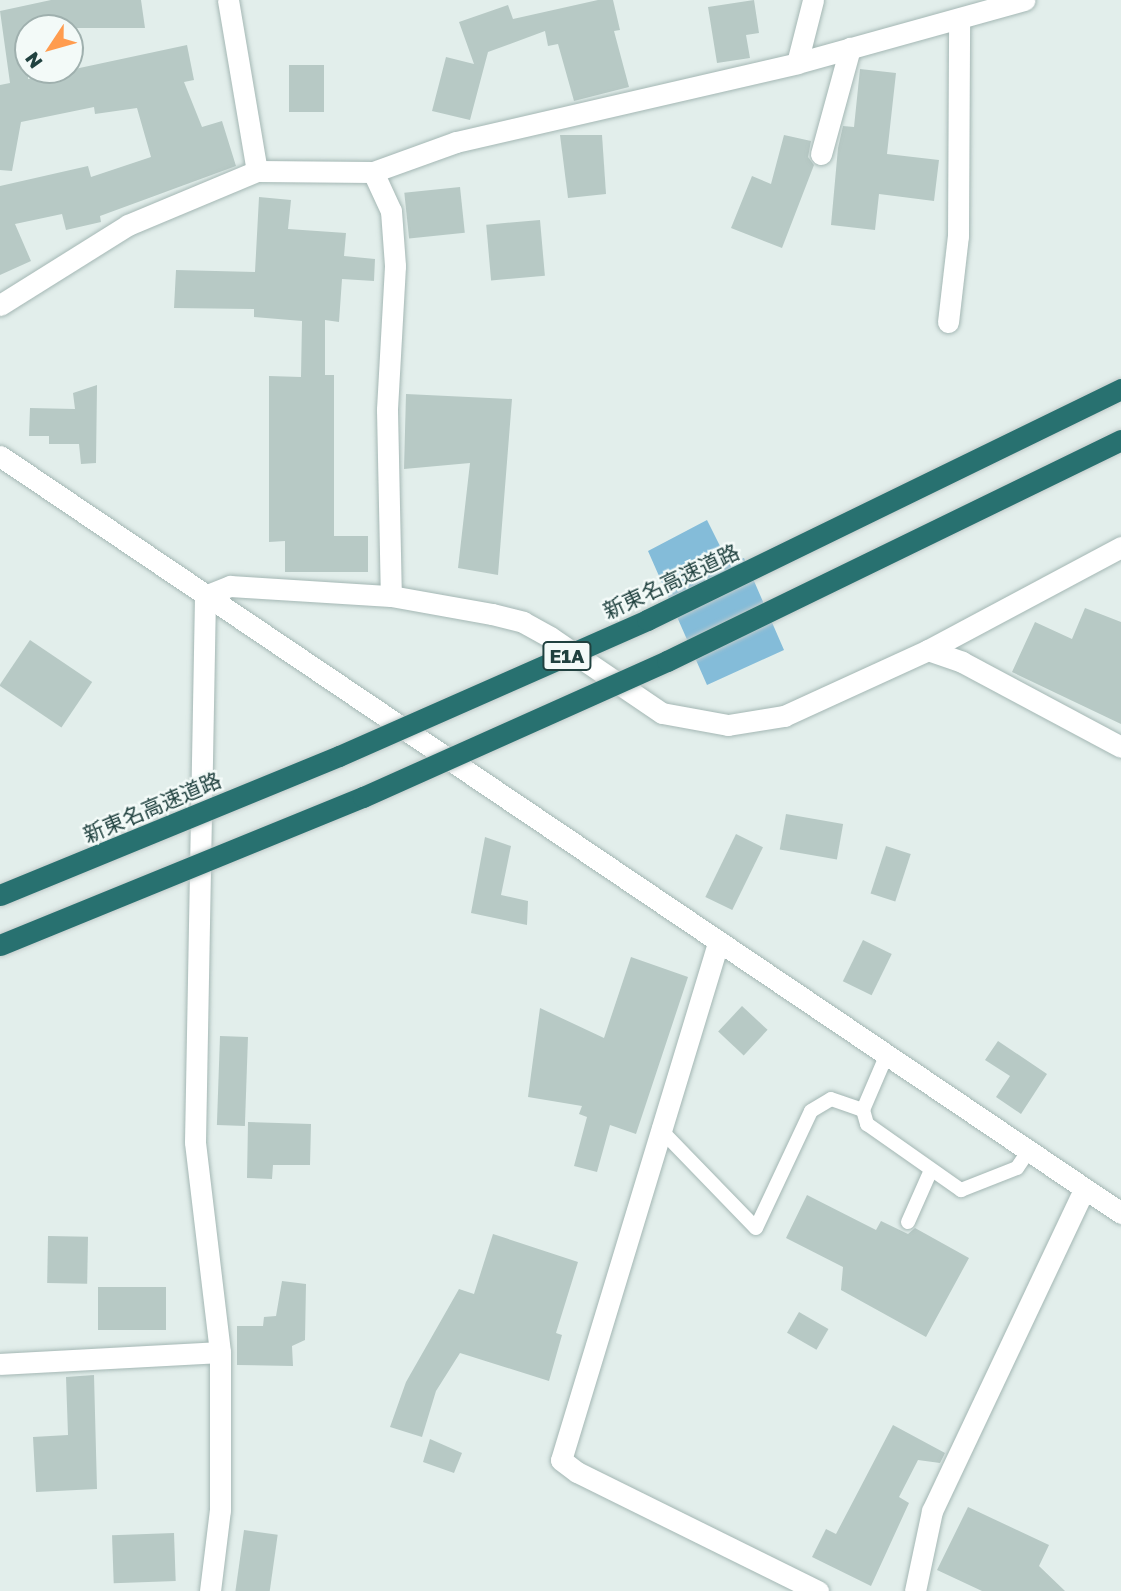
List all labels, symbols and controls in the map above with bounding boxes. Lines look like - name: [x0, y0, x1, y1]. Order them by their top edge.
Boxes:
- north arrow: [14, 14, 84, 84]
- text: N: [20, 48, 47, 73]
- street label: 新東名高速道路: [599, 539, 743, 623]
- road number: E1A: [541, 640, 593, 671]
- street label: 新東名高速道路: [79, 767, 225, 847]

